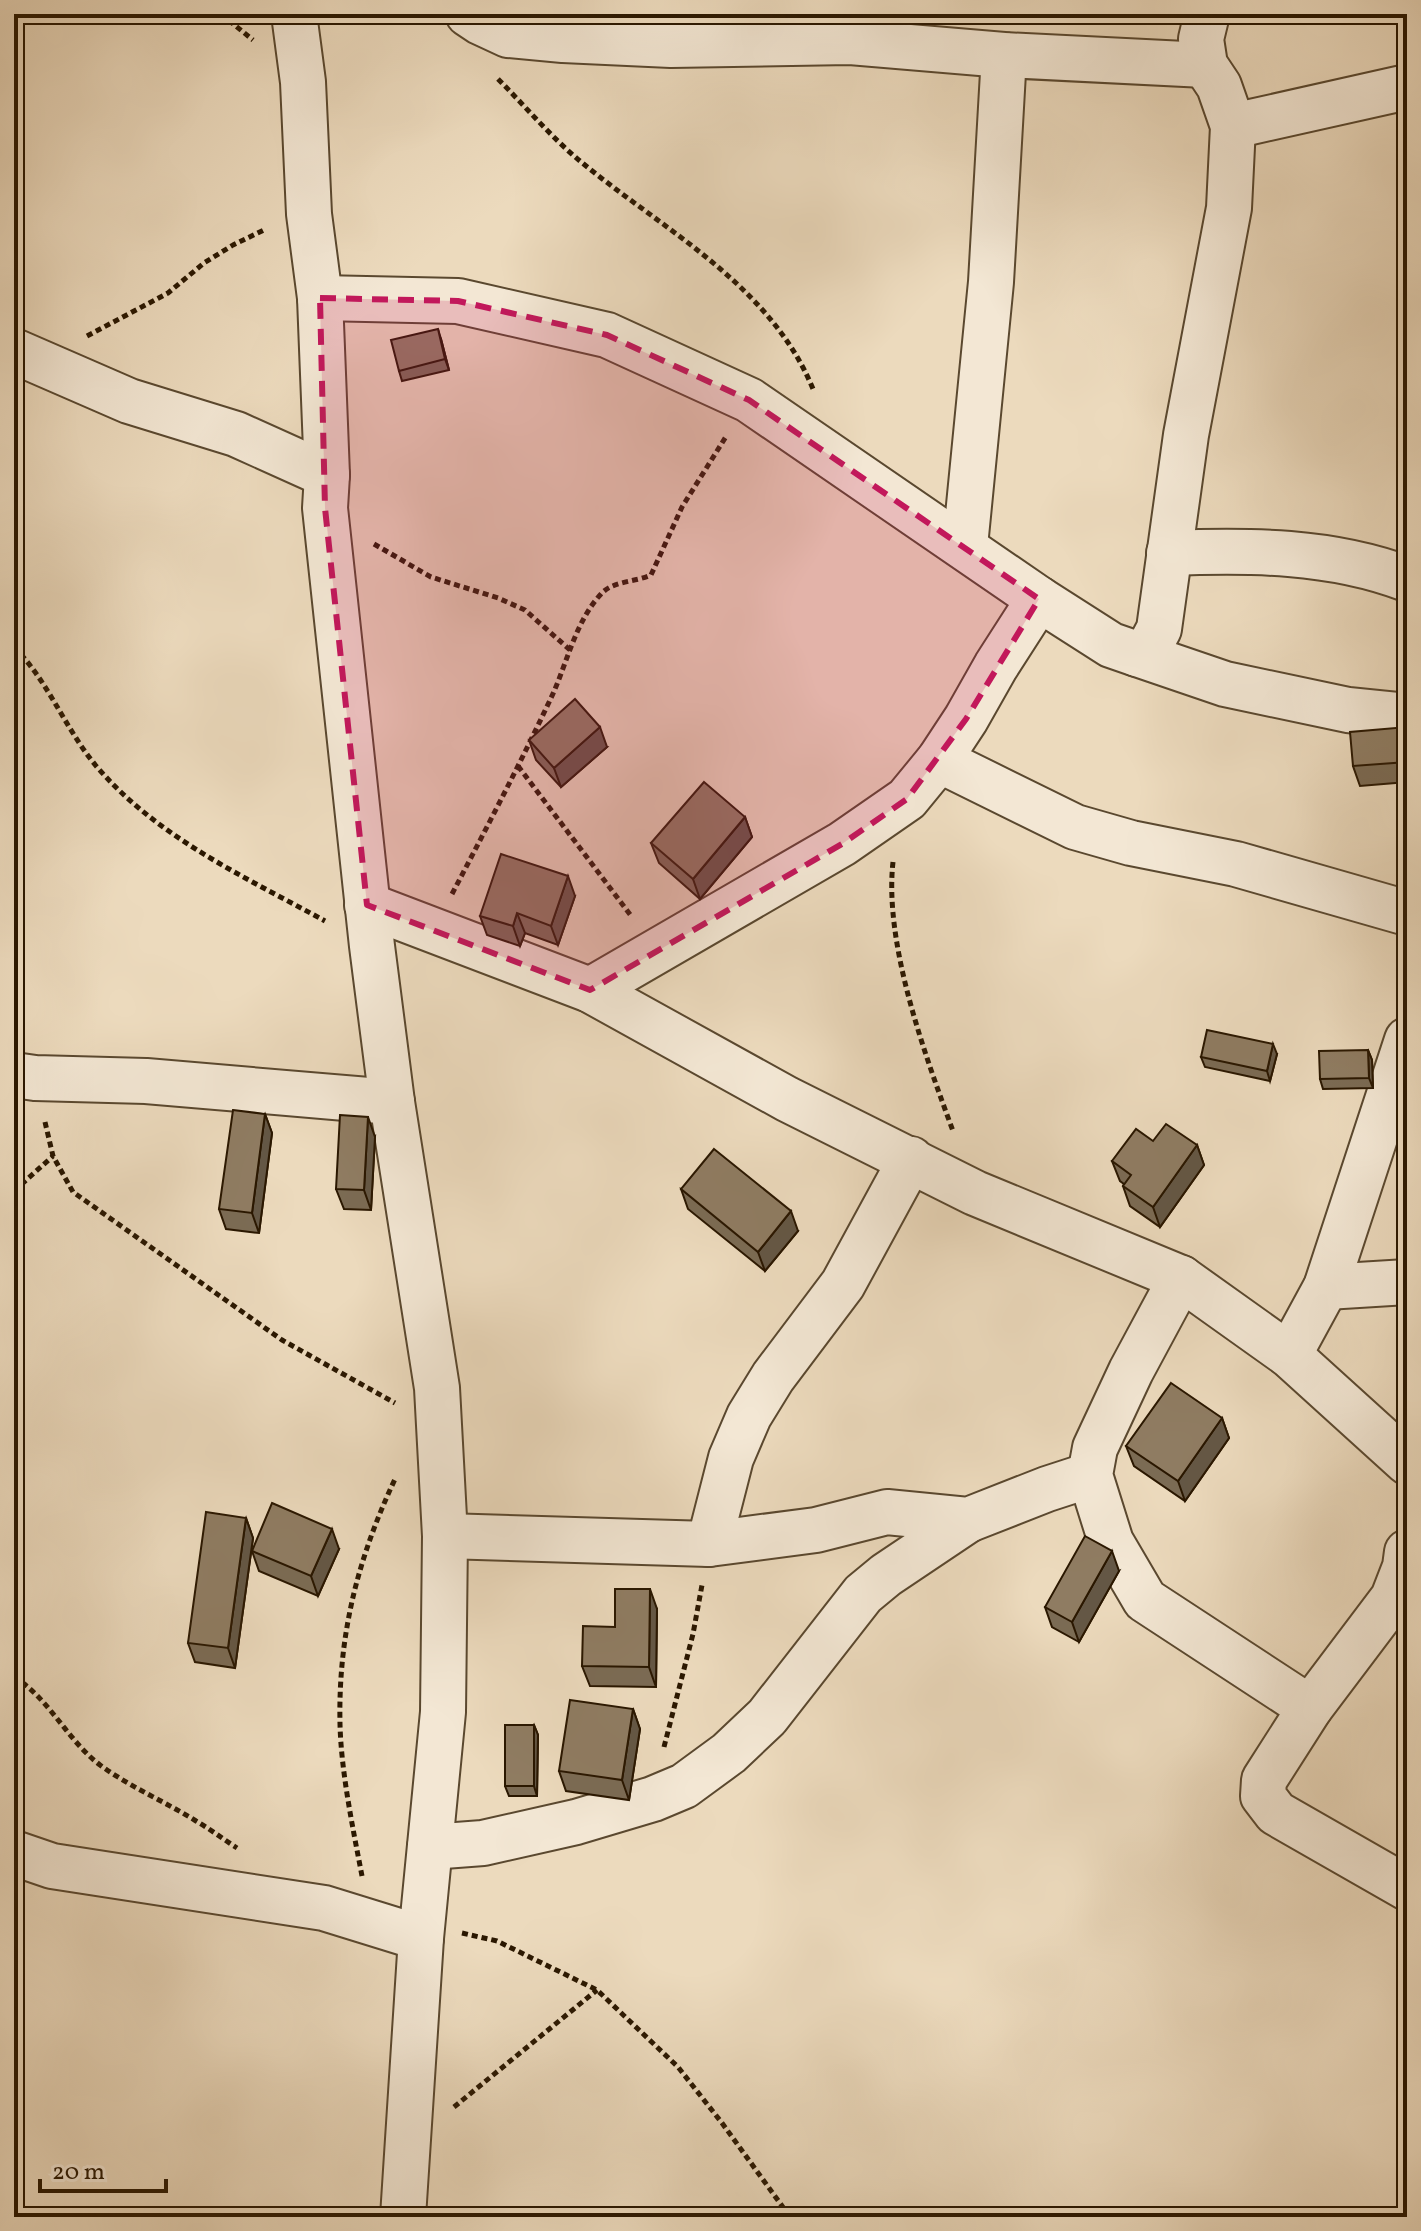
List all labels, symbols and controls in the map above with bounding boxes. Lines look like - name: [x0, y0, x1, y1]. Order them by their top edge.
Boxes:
- scale bar: [40, 2143, 166, 2193]
- text: 20 m: [52, 2156, 105, 2190]

